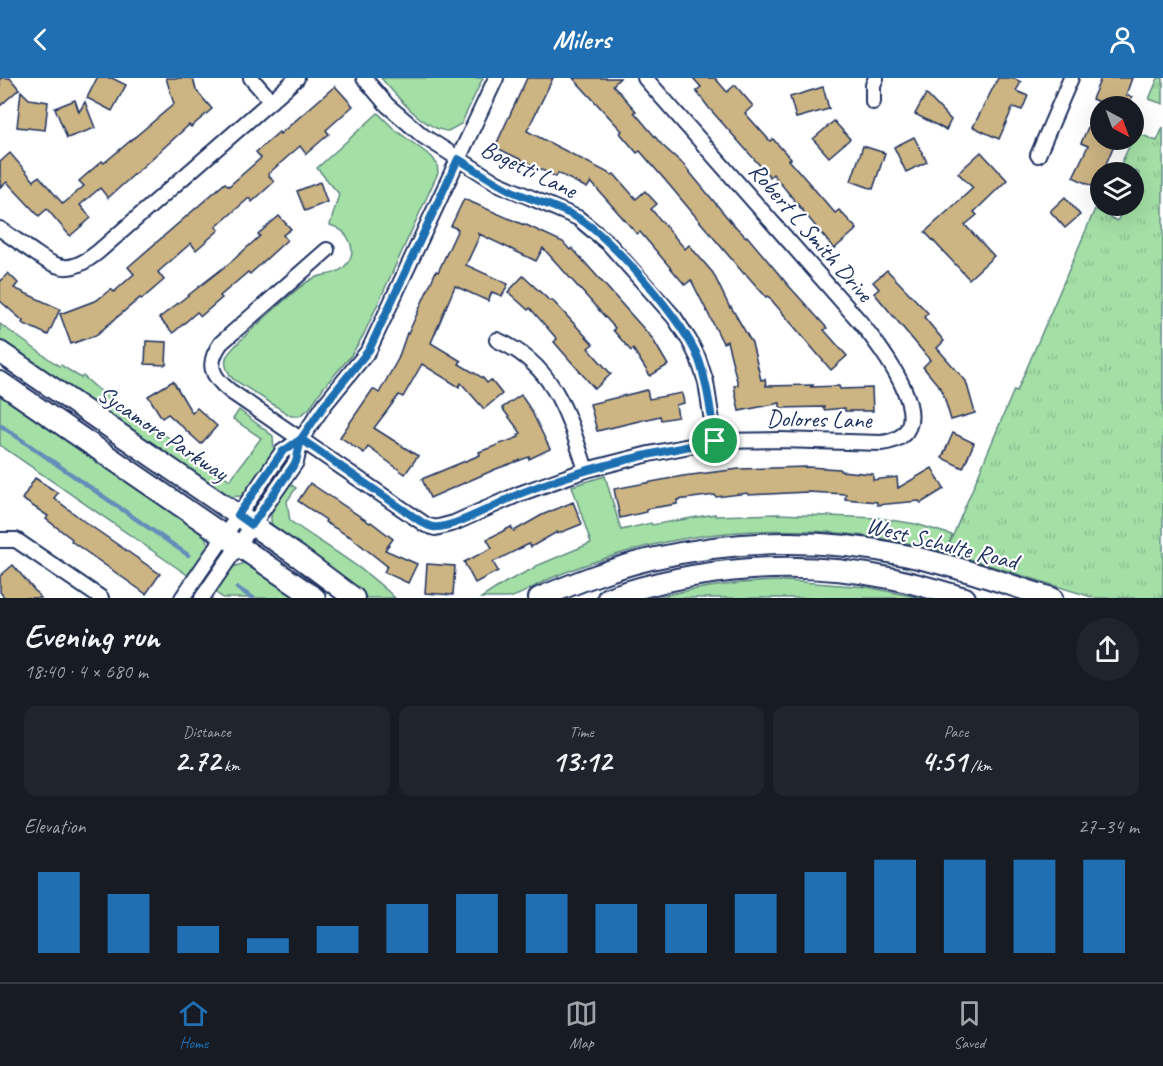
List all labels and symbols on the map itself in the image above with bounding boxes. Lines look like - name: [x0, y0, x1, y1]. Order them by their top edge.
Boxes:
- north arrow: [1090, 96, 1144, 150]
- street label: Bogetti Lane: [476, 133, 584, 206]
- street label: Robert L Smith Drive: [742, 156, 881, 309]
- street label: Sycamore Parkway: [92, 378, 235, 489]
- street label: Dolores Lane: [766, 403, 874, 435]
- pin: [689, 415, 740, 466]
- street label: West Schulte Road: [863, 510, 1024, 577]

